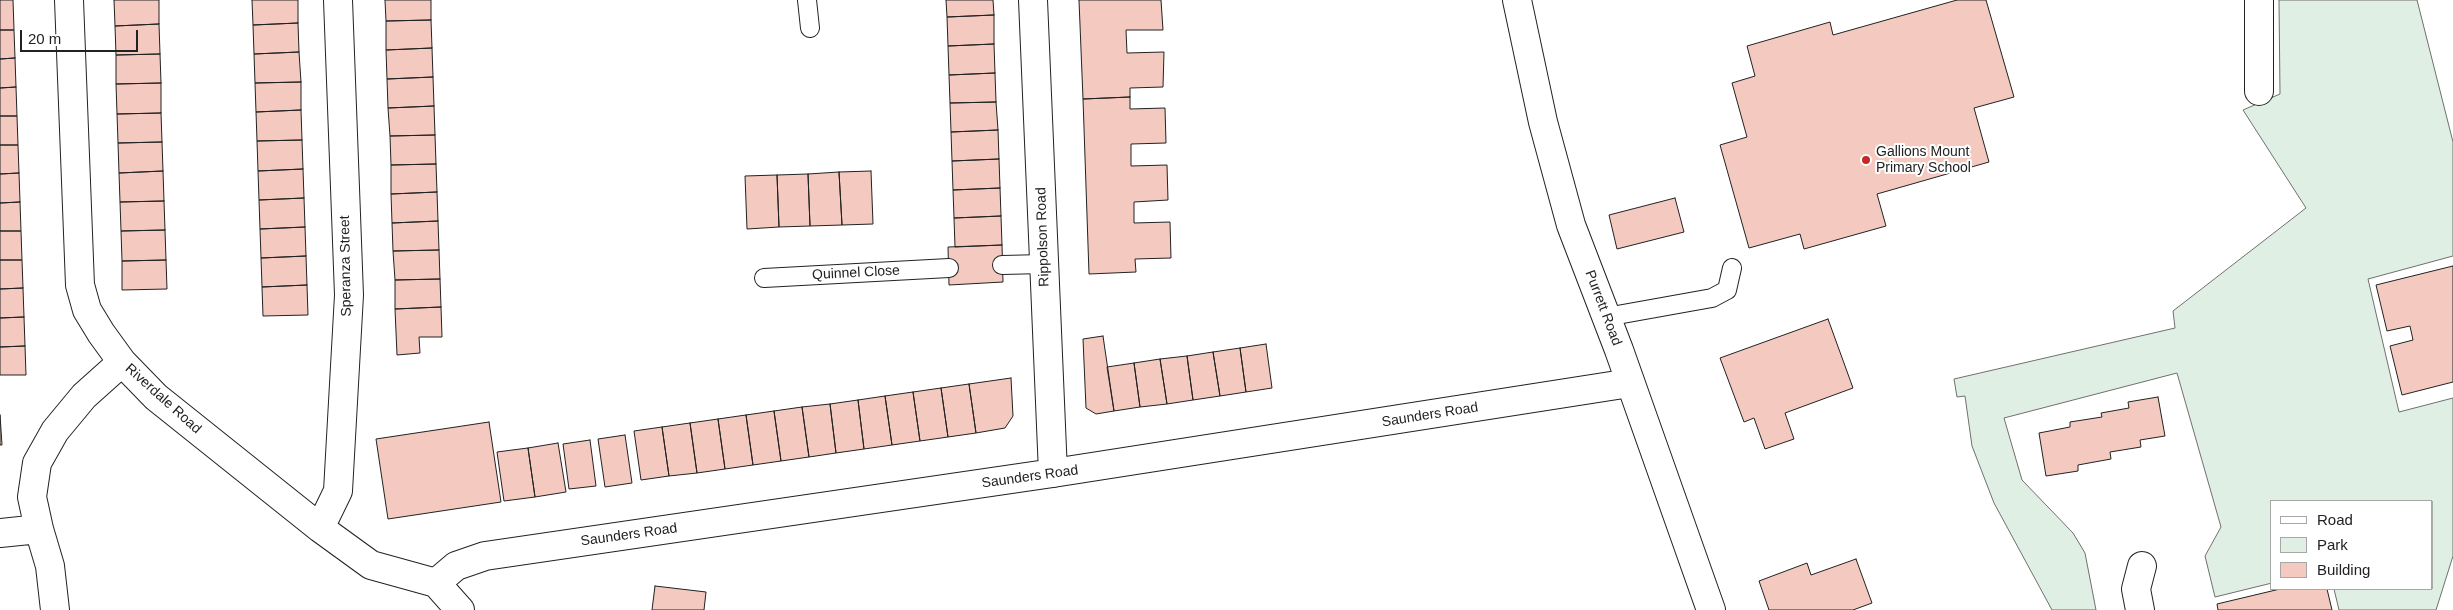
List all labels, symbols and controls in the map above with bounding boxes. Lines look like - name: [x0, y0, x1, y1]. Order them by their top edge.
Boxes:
- scale bar: [22, 20, 140, 52]
- text: 20 m: [28, 30, 61, 47]
- place label: Gallions Mount Primary School: [1876, 144, 1971, 176]
- marker: Gallions Mount Primary School: [1860, 154, 1872, 166]
- street label: Rippolson Road: [1033, 187, 1053, 287]
- street label: Speranza Street: [337, 215, 355, 317]
- street label: Quinnel Close: [812, 262, 900, 284]
- street label: Purrett Road: [1581, 268, 1625, 348]
- street label: Riverdale Road: [122, 360, 204, 438]
- street label: Saunders Road: [1381, 399, 1479, 431]
- street label: Saunders Road: [981, 462, 1079, 492]
- legend: [2270, 500, 2433, 590]
- text: Road: [2317, 511, 2353, 528]
- street label: Saunders Road: [580, 520, 678, 550]
- text: Park: [2317, 536, 2348, 553]
- text: Building: [2317, 561, 2370, 578]

